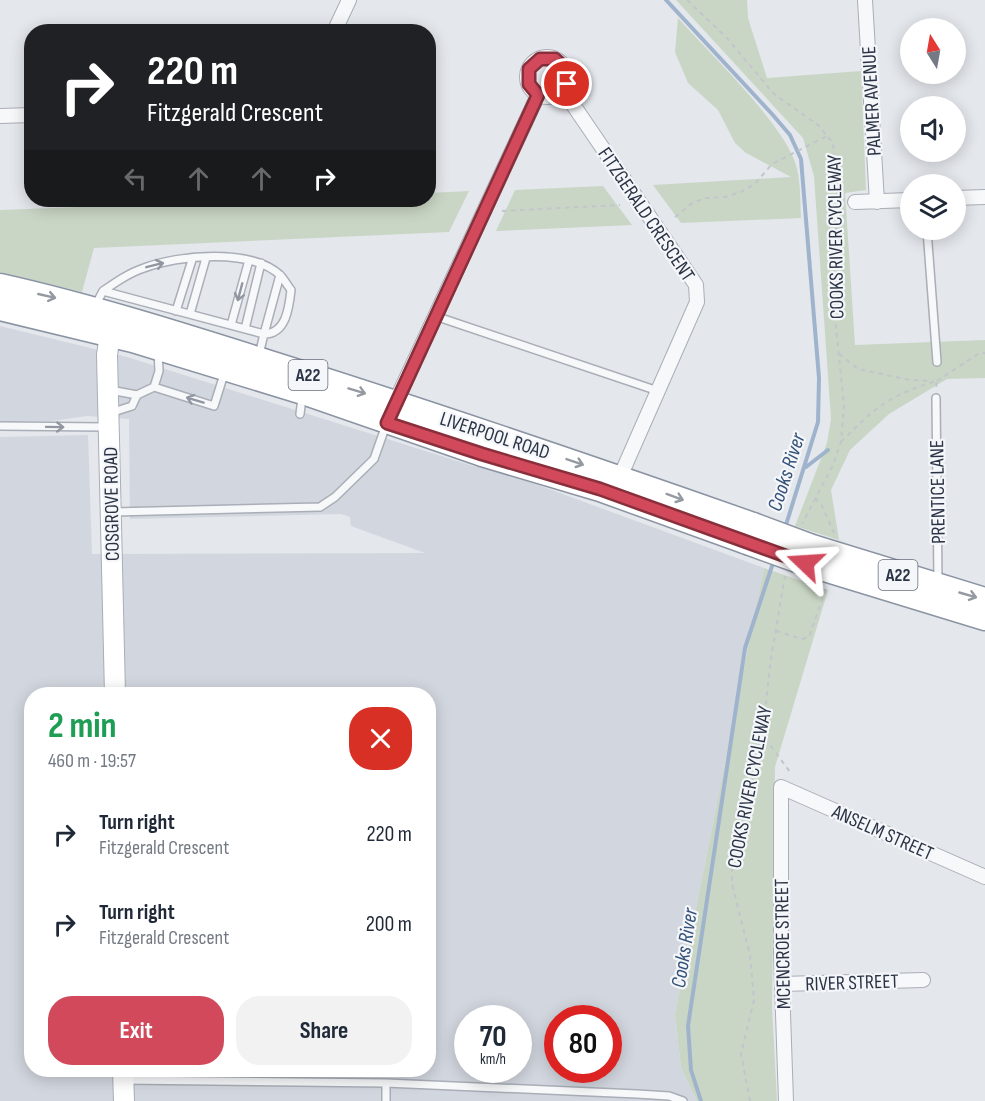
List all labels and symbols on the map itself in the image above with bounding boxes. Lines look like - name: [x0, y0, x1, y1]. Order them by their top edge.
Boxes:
- north arrow: [900, 18, 966, 84]
- street label: PALMER AVENUE: [857, 45, 887, 157]
- pin: [541, 58, 592, 109]
- street label: FITZGERALD CRESCENT: [593, 143, 700, 286]
- street label: COOKS RIVER CYCLEWAY: [823, 154, 849, 319]
- one-way arrow: [145, 258, 164, 270]
- one-way arrow: [234, 283, 246, 302]
- one-way arrow: [37, 291, 56, 303]
- road number: A22: [288, 360, 328, 390]
- one-way arrow: [347, 386, 366, 397]
- one-way arrow: [186, 394, 205, 405]
- street label: LIVERPOOL ROAD: [437, 407, 553, 465]
- one-way arrow: [44, 421, 64, 432]
- water label: Cooks River: [762, 429, 811, 514]
- street label: PRENTICE LANE: [925, 440, 951, 544]
- street label: COSGROVE ROAD: [99, 447, 125, 561]
- one-way arrow: [565, 457, 584, 468]
- one-way arrow: [665, 493, 684, 504]
- position arrow: [773, 531, 837, 595]
- road number: A22: [878, 560, 918, 590]
- one-way arrow: [959, 590, 978, 601]
- street label: COOKS RIVER CYCLEWAY: [723, 704, 778, 870]
- street label: ANSELM STREET: [827, 799, 937, 866]
- street label: MCENCROE STREET: [770, 879, 796, 1009]
- water label: Cooks River: [666, 905, 703, 990]
- street label: RIVER STREET: [805, 969, 899, 997]
- speed limit sign: 80: [544, 1005, 622, 1083]

